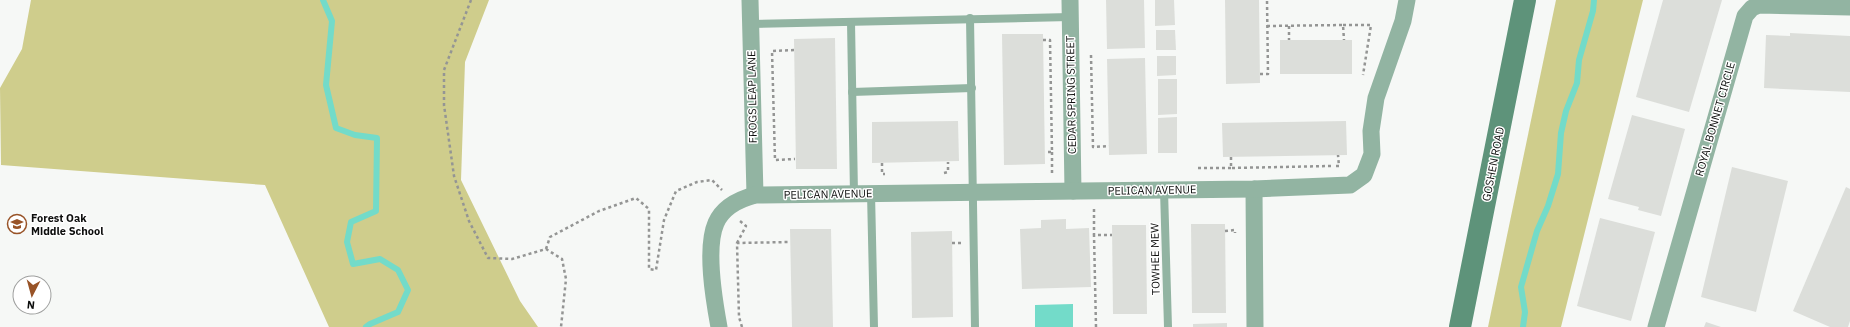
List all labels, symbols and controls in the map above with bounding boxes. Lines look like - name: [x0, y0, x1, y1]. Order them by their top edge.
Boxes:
- street label: CEDAR SPRING STREET: [1063, 35, 1079, 154]
- street label: FROGS LEAP LANE: [744, 51, 760, 143]
- street label: ROYAL BONNET CIRCLE: [1692, 60, 1738, 178]
- street label: GOSHEN ROAD: [1479, 126, 1507, 202]
- street label: PELICAN AVENUE: [1108, 182, 1196, 198]
- street label: PELICAN AVENUE: [784, 186, 872, 202]
- place label: Forest Oak Middle School: [31, 211, 104, 238]
- school or university icon: Forest Oak Middle School: [6, 213, 28, 235]
- street label: TOWHEE MEW: [1147, 223, 1163, 295]
- north arrow: [12, 275, 52, 315]
- text: N: [26, 298, 36, 312]

